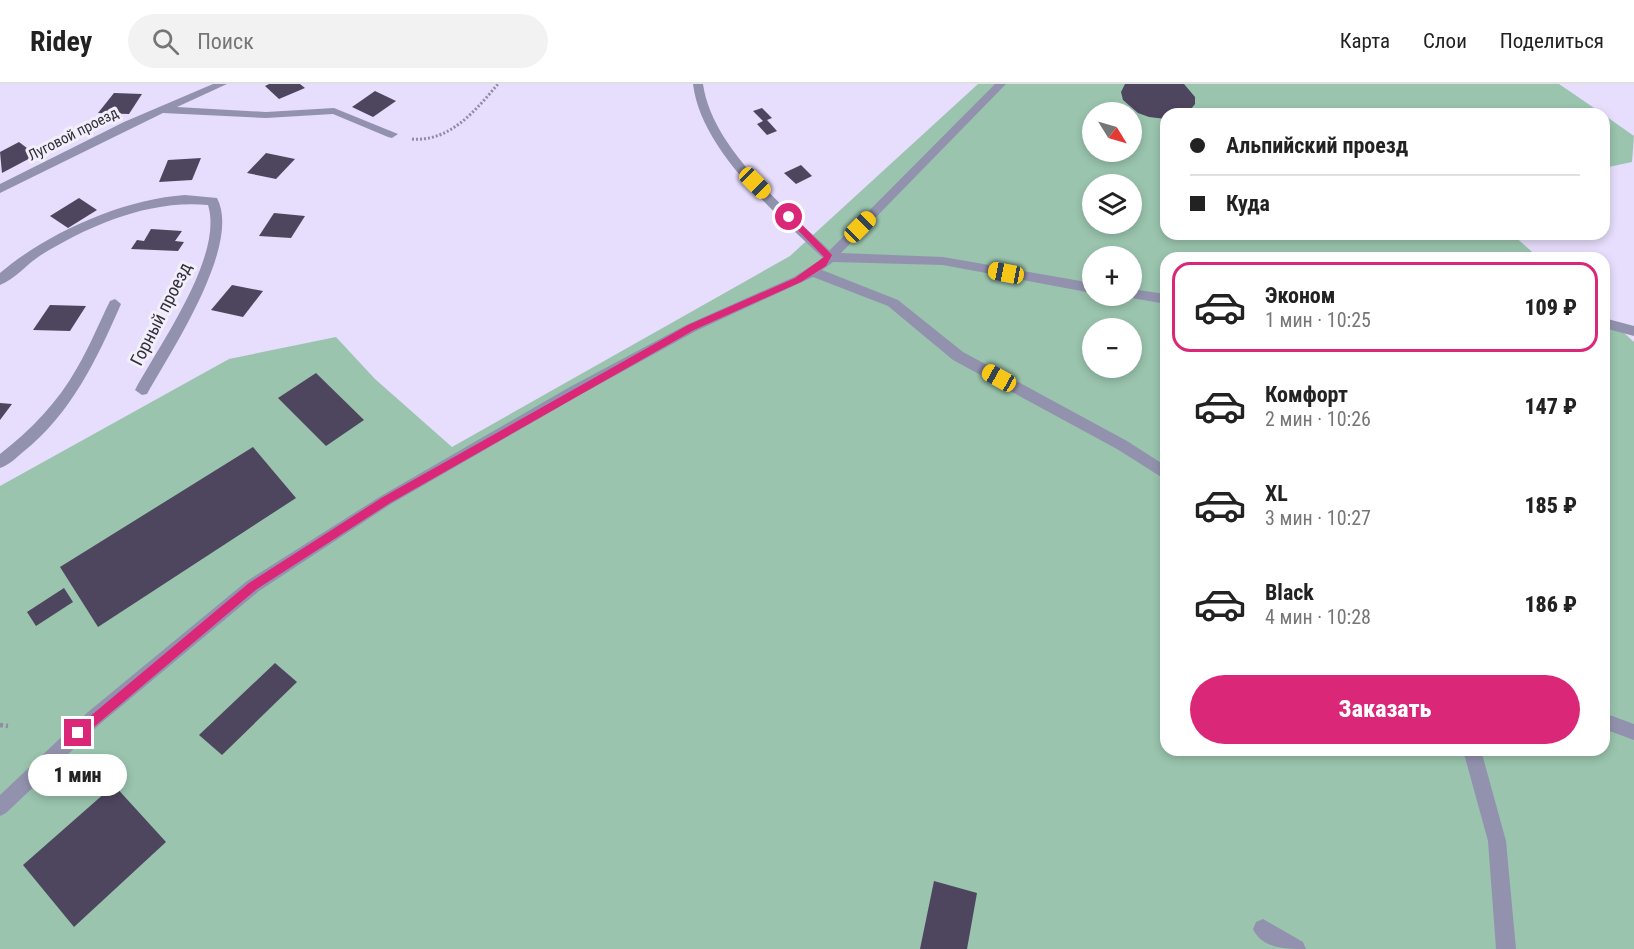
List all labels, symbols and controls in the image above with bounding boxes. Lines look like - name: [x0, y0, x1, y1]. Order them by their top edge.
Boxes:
- search box: [128, 14, 548, 68]
- text: Ridey: [30, 25, 92, 58]
- icon: search: [149, 25, 182, 58]
- text: Поиск: [197, 29, 254, 54]
- text: Карта: [1340, 29, 1390, 53]
- text: Слои: [1423, 29, 1467, 53]
- text: Поделиться: [1500, 29, 1604, 53]
- north arrow: [1082, 102, 1142, 162]
- map controls: [1082, 102, 1142, 378]
- street label: Луговой проезд: [25, 104, 121, 164]
- text: Альпийский проезд: [1226, 133, 1408, 158]
- car: [736, 164, 774, 202]
- button: layers: [1082, 174, 1142, 234]
- text: Куда: [1226, 191, 1270, 216]
- route start: [775, 203, 802, 230]
- car: [841, 208, 879, 246]
- button: +: [1082, 246, 1142, 306]
- street label: Горный проезд: [126, 258, 196, 369]
- car: [987, 261, 1025, 285]
- icon: car: [1193, 280, 1247, 334]
- text: Эконом: [1265, 283, 1335, 308]
- text: 109 ₽: [1524, 295, 1577, 320]
- text: 1 мин · 10:25: [1265, 308, 1371, 332]
- button: −: [1082, 318, 1142, 378]
- car: [979, 361, 1019, 395]
- icon: car: [1193, 379, 1247, 433]
- text: Комфорт: [1265, 382, 1348, 407]
- text: 147 ₽: [1524, 394, 1577, 419]
- text: 2 мин · 10:26: [1265, 407, 1371, 431]
- icon: car: [1193, 478, 1247, 532]
- text: XL: [1265, 481, 1288, 506]
- text: 185 ₽: [1524, 493, 1577, 518]
- text: 3 мин · 10:27: [1265, 506, 1371, 530]
- icon: car: [1193, 577, 1247, 631]
- text: Black: [1265, 580, 1314, 605]
- text: 186 ₽: [1524, 592, 1577, 617]
- text: 4 мин · 10:28: [1265, 605, 1371, 629]
- button: Заказать: [1190, 675, 1580, 744]
- route end: [64, 719, 91, 746]
- callout: 1 мин: [28, 754, 128, 796]
- text: 1 мин: [54, 763, 101, 787]

